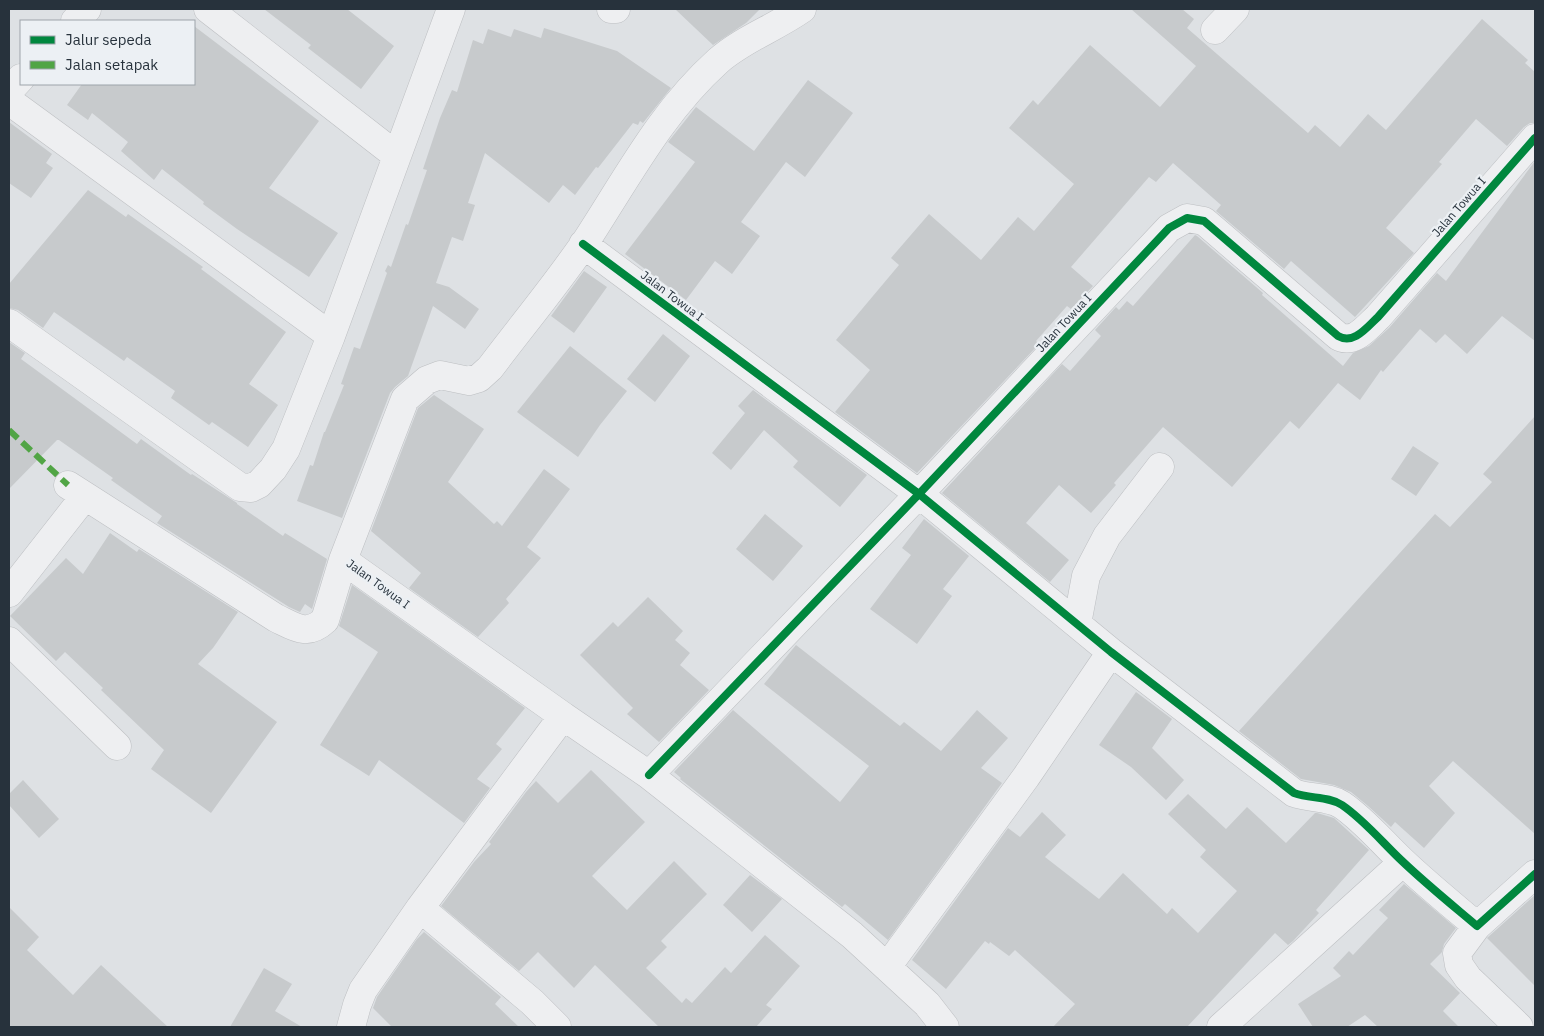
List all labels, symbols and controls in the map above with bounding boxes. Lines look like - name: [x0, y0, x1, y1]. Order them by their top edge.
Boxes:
- legend: [20, 20, 195, 85]
- text: Jalur sepeda: [65, 30, 152, 49]
- text: Jalan setapak: [65, 55, 158, 74]
- street label: Jalan Towua I: [1428, 173, 1489, 240]
- street label: Jalan Towua I: [638, 267, 707, 324]
- street label: Jalan Towua I: [1033, 290, 1095, 355]
- street label: Jalan Towua I: [344, 556, 413, 612]

